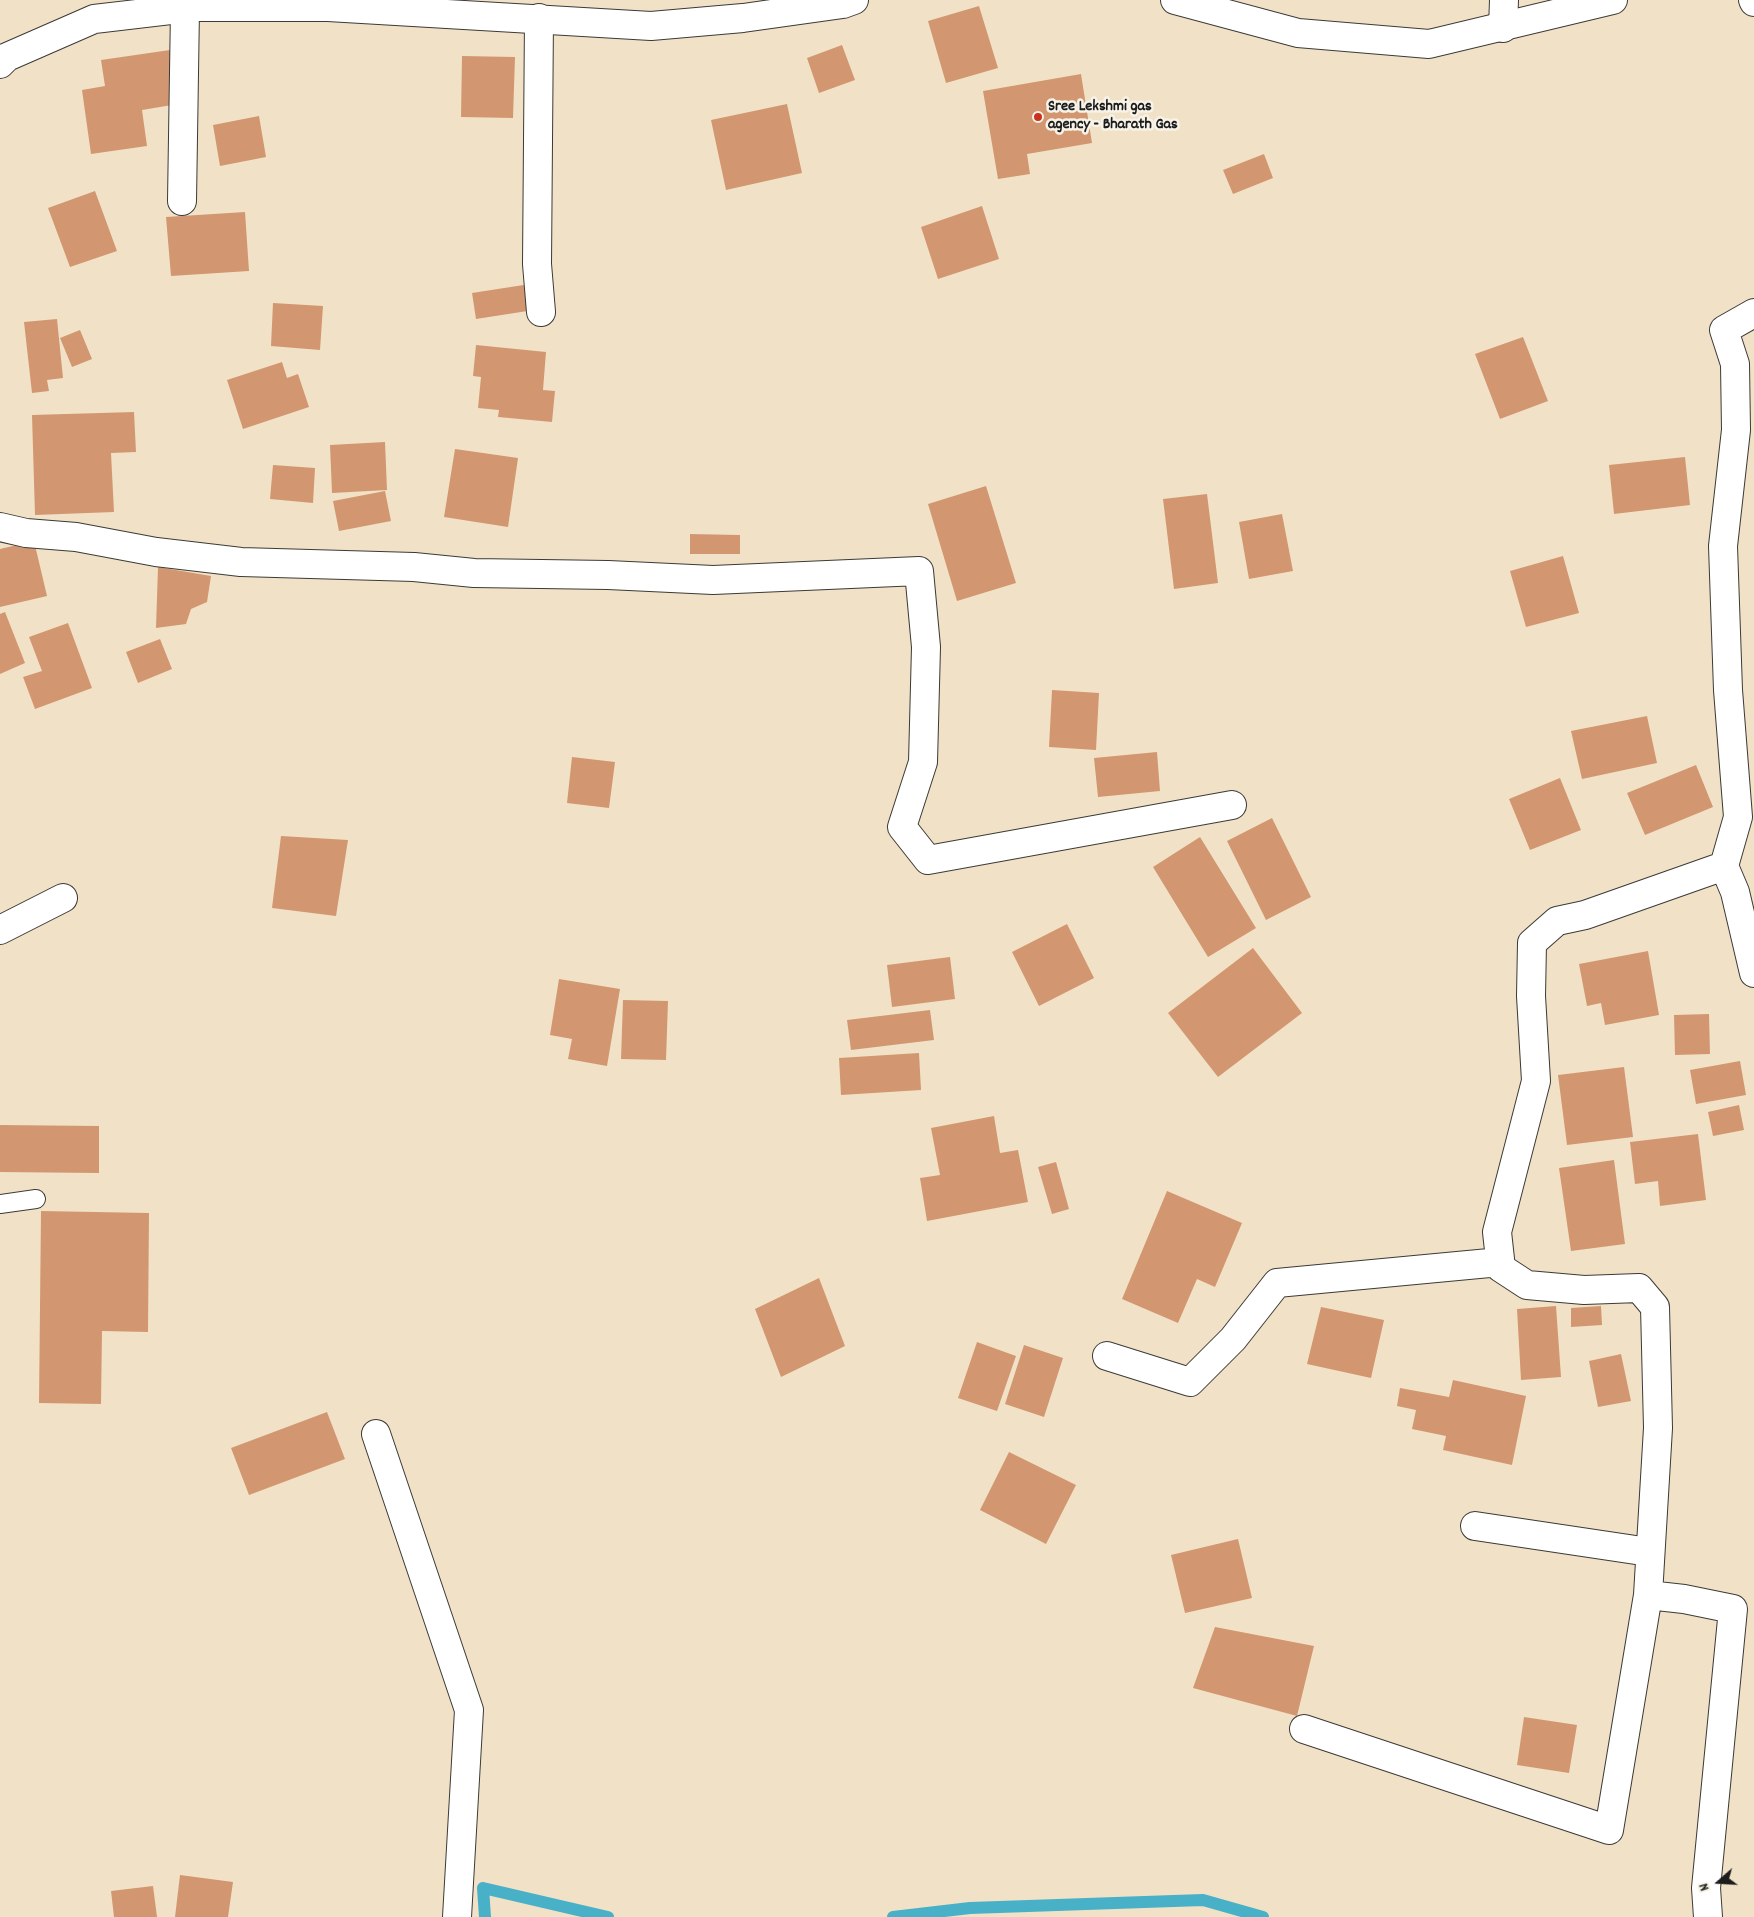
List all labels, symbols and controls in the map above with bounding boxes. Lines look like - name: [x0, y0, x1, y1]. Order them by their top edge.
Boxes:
- place label: Sree Lekshmi gas agency - Bharath Gas: [1048, 98, 1178, 136]
- marker: Sree Lekshmi gas agency - Bharath Gas: [1032, 111, 1044, 123]
- north arrow: [1694, 1857, 1744, 1907]
- text: N: [1694, 1880, 1715, 1893]

